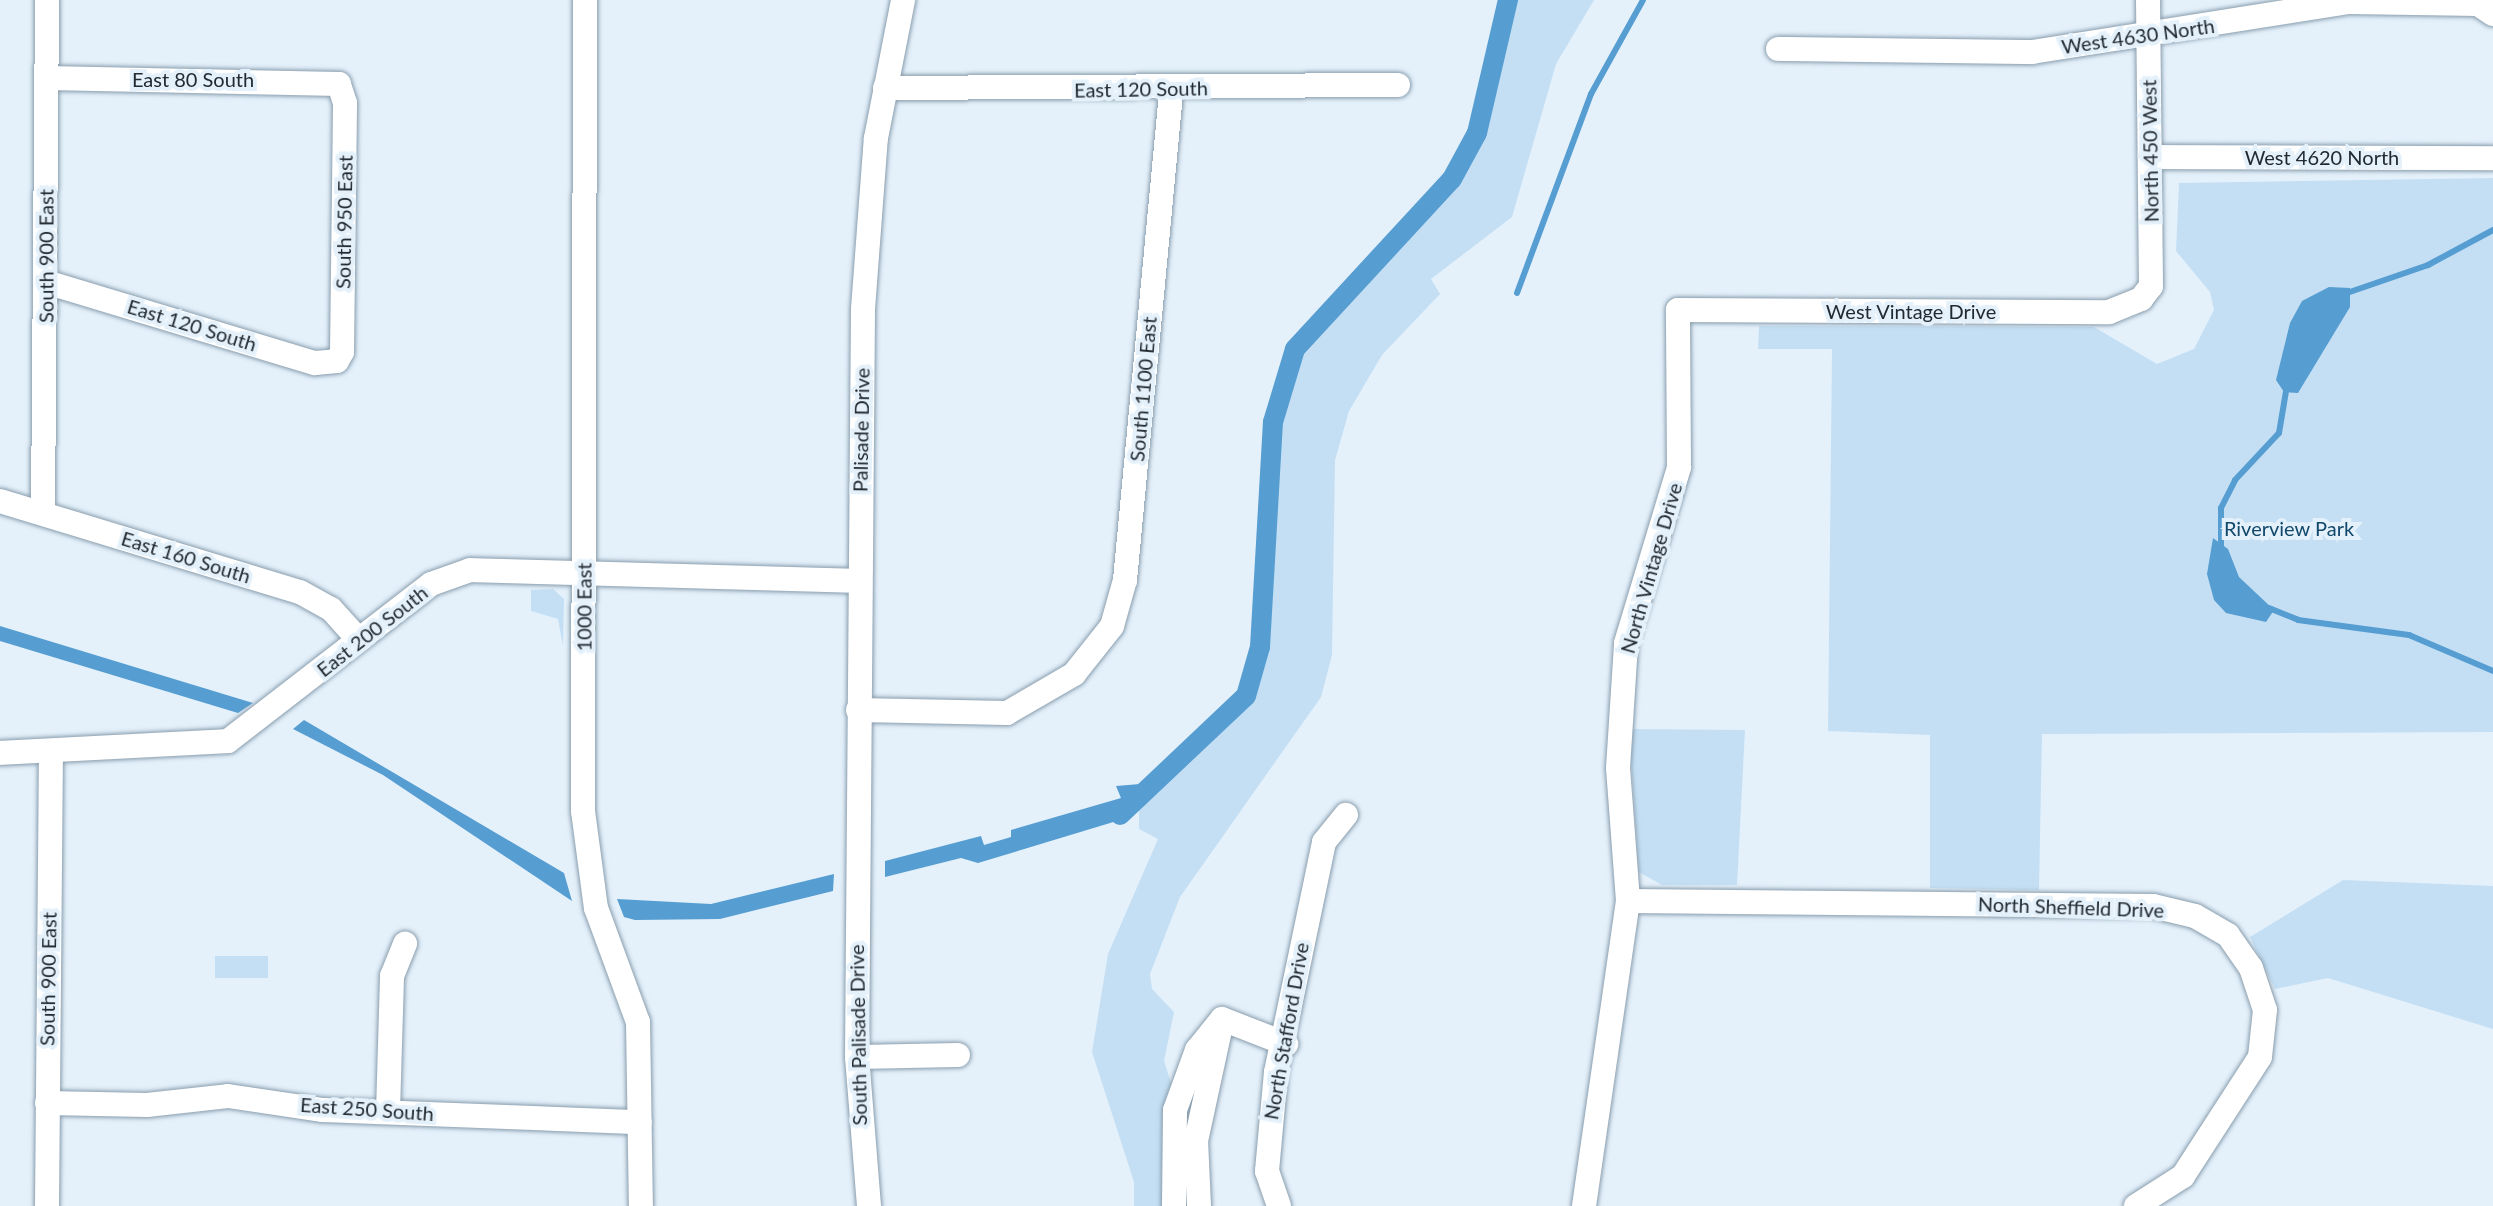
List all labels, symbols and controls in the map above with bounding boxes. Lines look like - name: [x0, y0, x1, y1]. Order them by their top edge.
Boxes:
- street label: West 4630 North: [2060, 13, 2216, 59]
- street label: East 80 South: [132, 67, 254, 91]
- street label: East 120 South: [1074, 76, 1208, 102]
- street label: North 450 West: [2137, 79, 2163, 223]
- street label: West 4620 North: [2245, 145, 2399, 169]
- street label: South 950 East: [331, 155, 357, 289]
- street label: South 900 East: [34, 189, 58, 323]
- street label: East 120 South: [124, 294, 260, 356]
- street label: West Vintage Drive: [1825, 299, 1997, 323]
- street label: South 1100 East: [1125, 316, 1161, 462]
- street label: Palisade Drive: [848, 368, 874, 492]
- street label: North Vintage Drive: [1615, 480, 1687, 656]
- park label: Riverview Park: [2224, 516, 2354, 540]
- street label: East 160 South: [118, 526, 254, 588]
- street label: 1000 East: [572, 563, 596, 651]
- street label: East 200 South: [312, 580, 432, 682]
- street label: North Sheffield Drive: [1977, 892, 2165, 922]
- street label: South 900 East: [35, 912, 61, 1046]
- street label: North Stafford Drive: [1259, 940, 1313, 1122]
- street label: South Palisade Drive: [844, 944, 872, 1126]
- street label: East 250 South: [299, 1092, 435, 1126]

